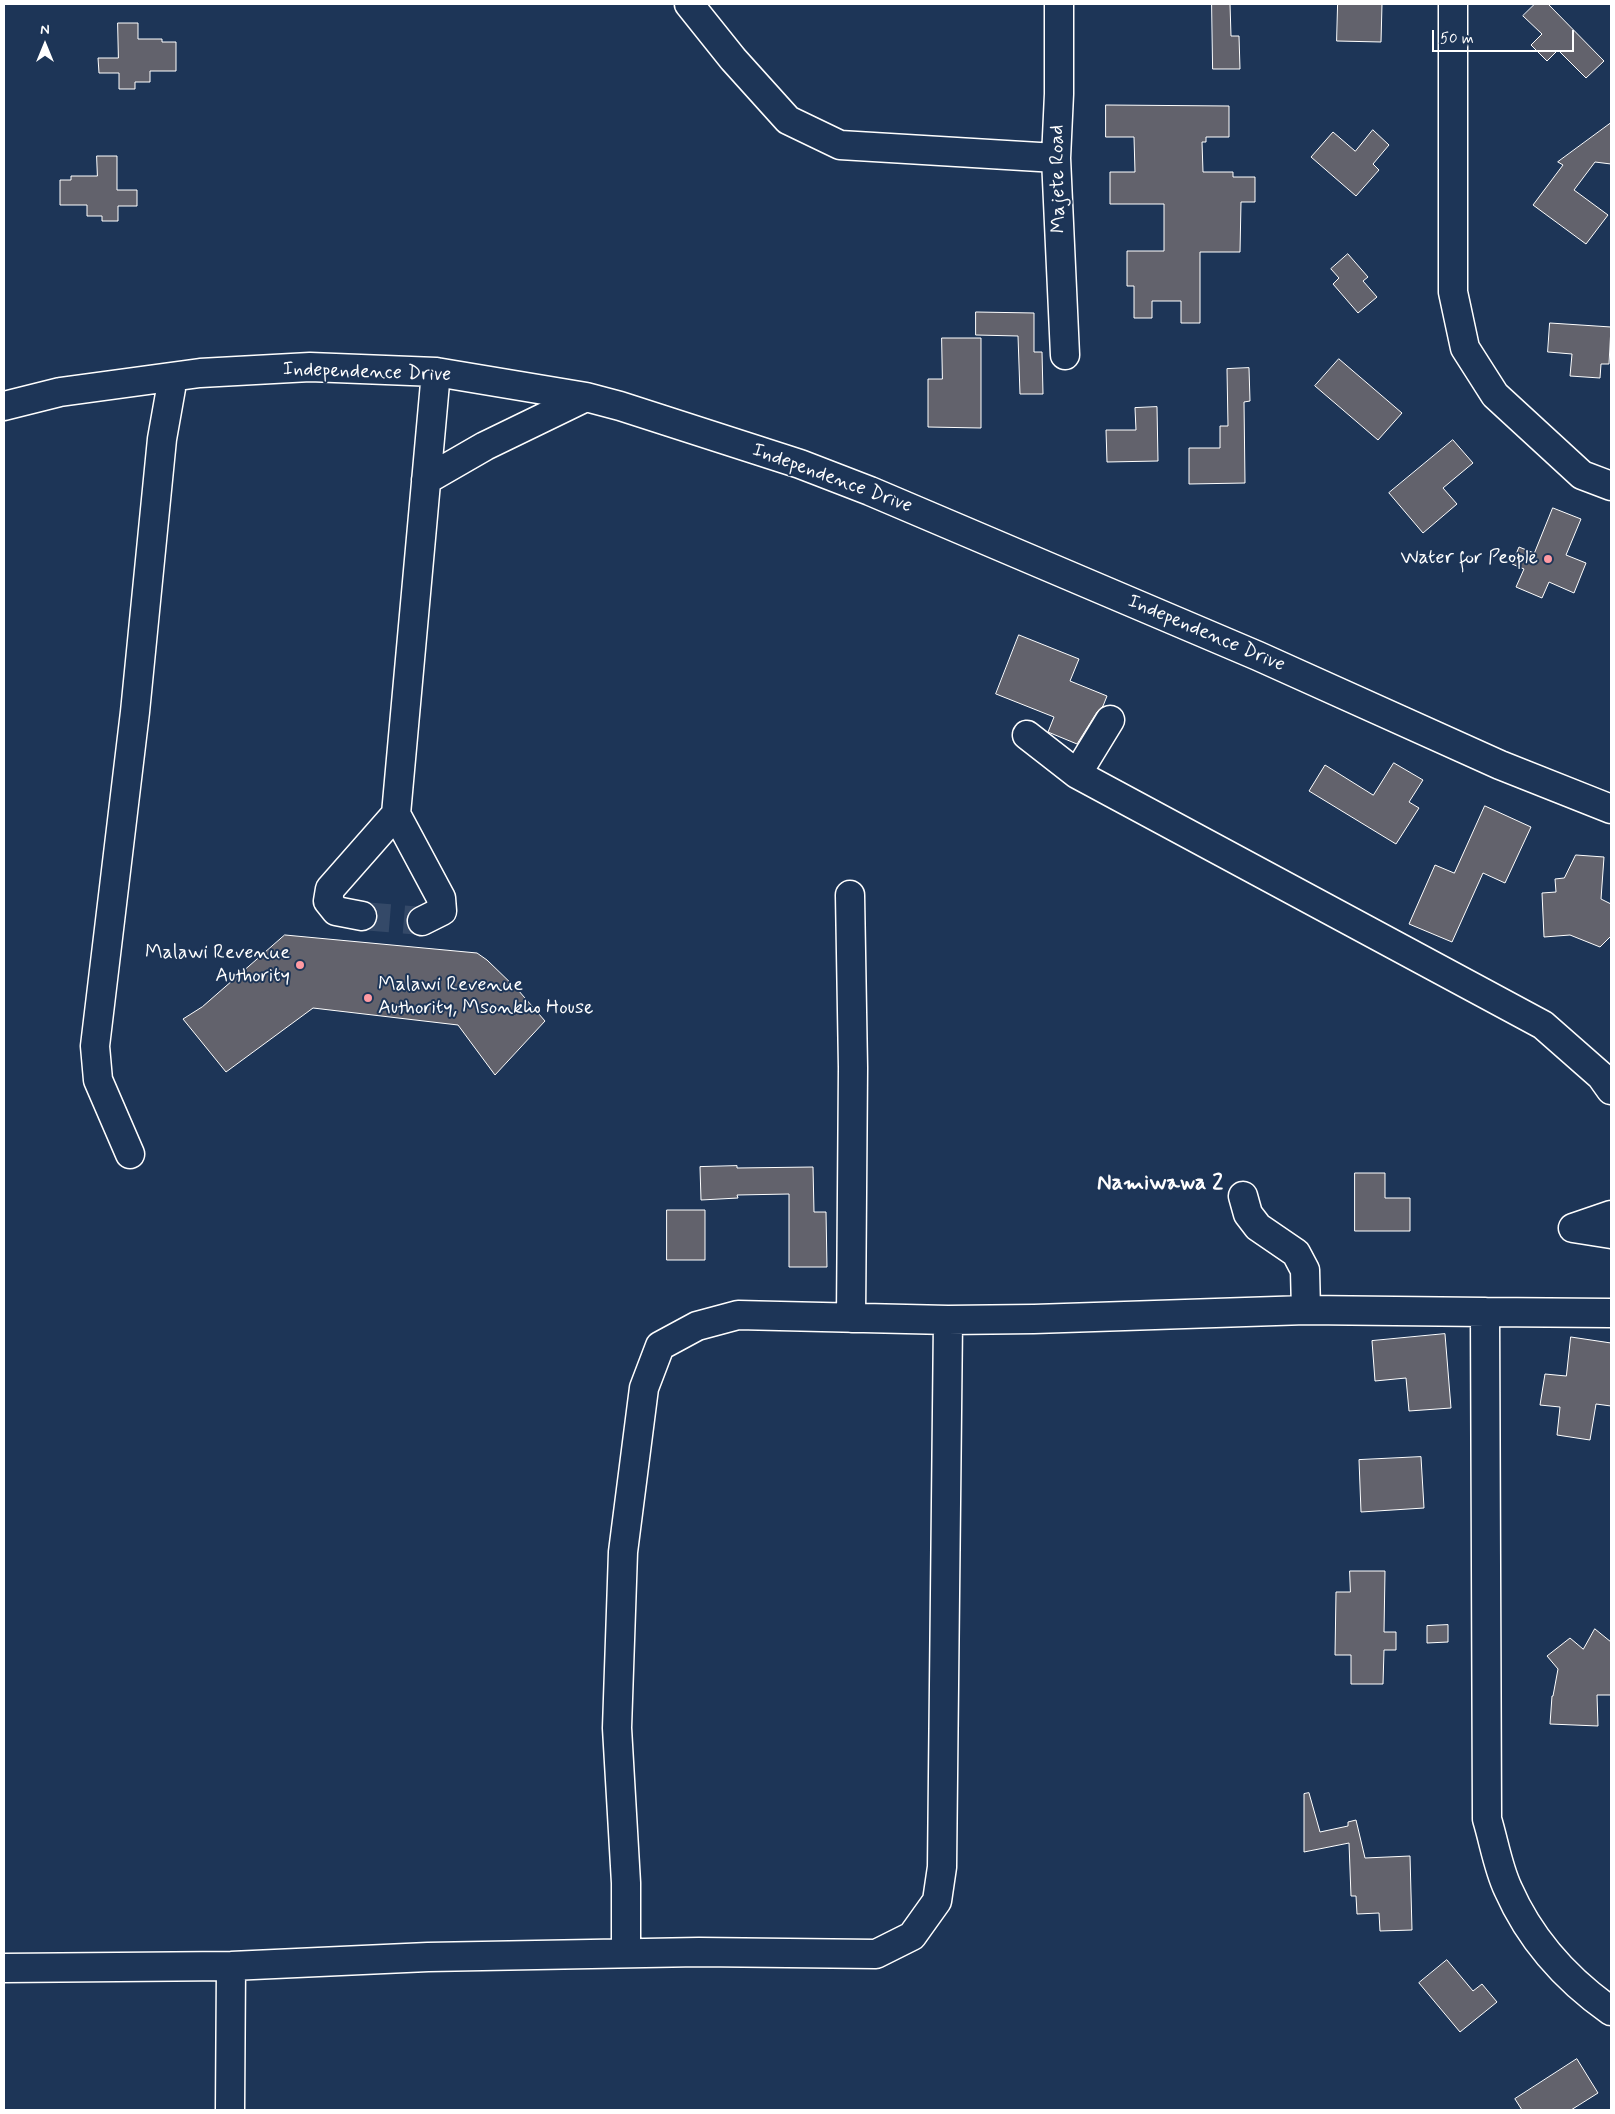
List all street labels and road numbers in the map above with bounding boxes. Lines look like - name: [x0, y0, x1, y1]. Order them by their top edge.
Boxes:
- street label: Majete Road: [1046, 125, 1072, 233]
- street label: Independence Drive: [282, 358, 452, 388]
- street label: Independence Drive: [749, 439, 915, 519]
- street label: Independence Drive: [1124, 590, 1288, 678]

